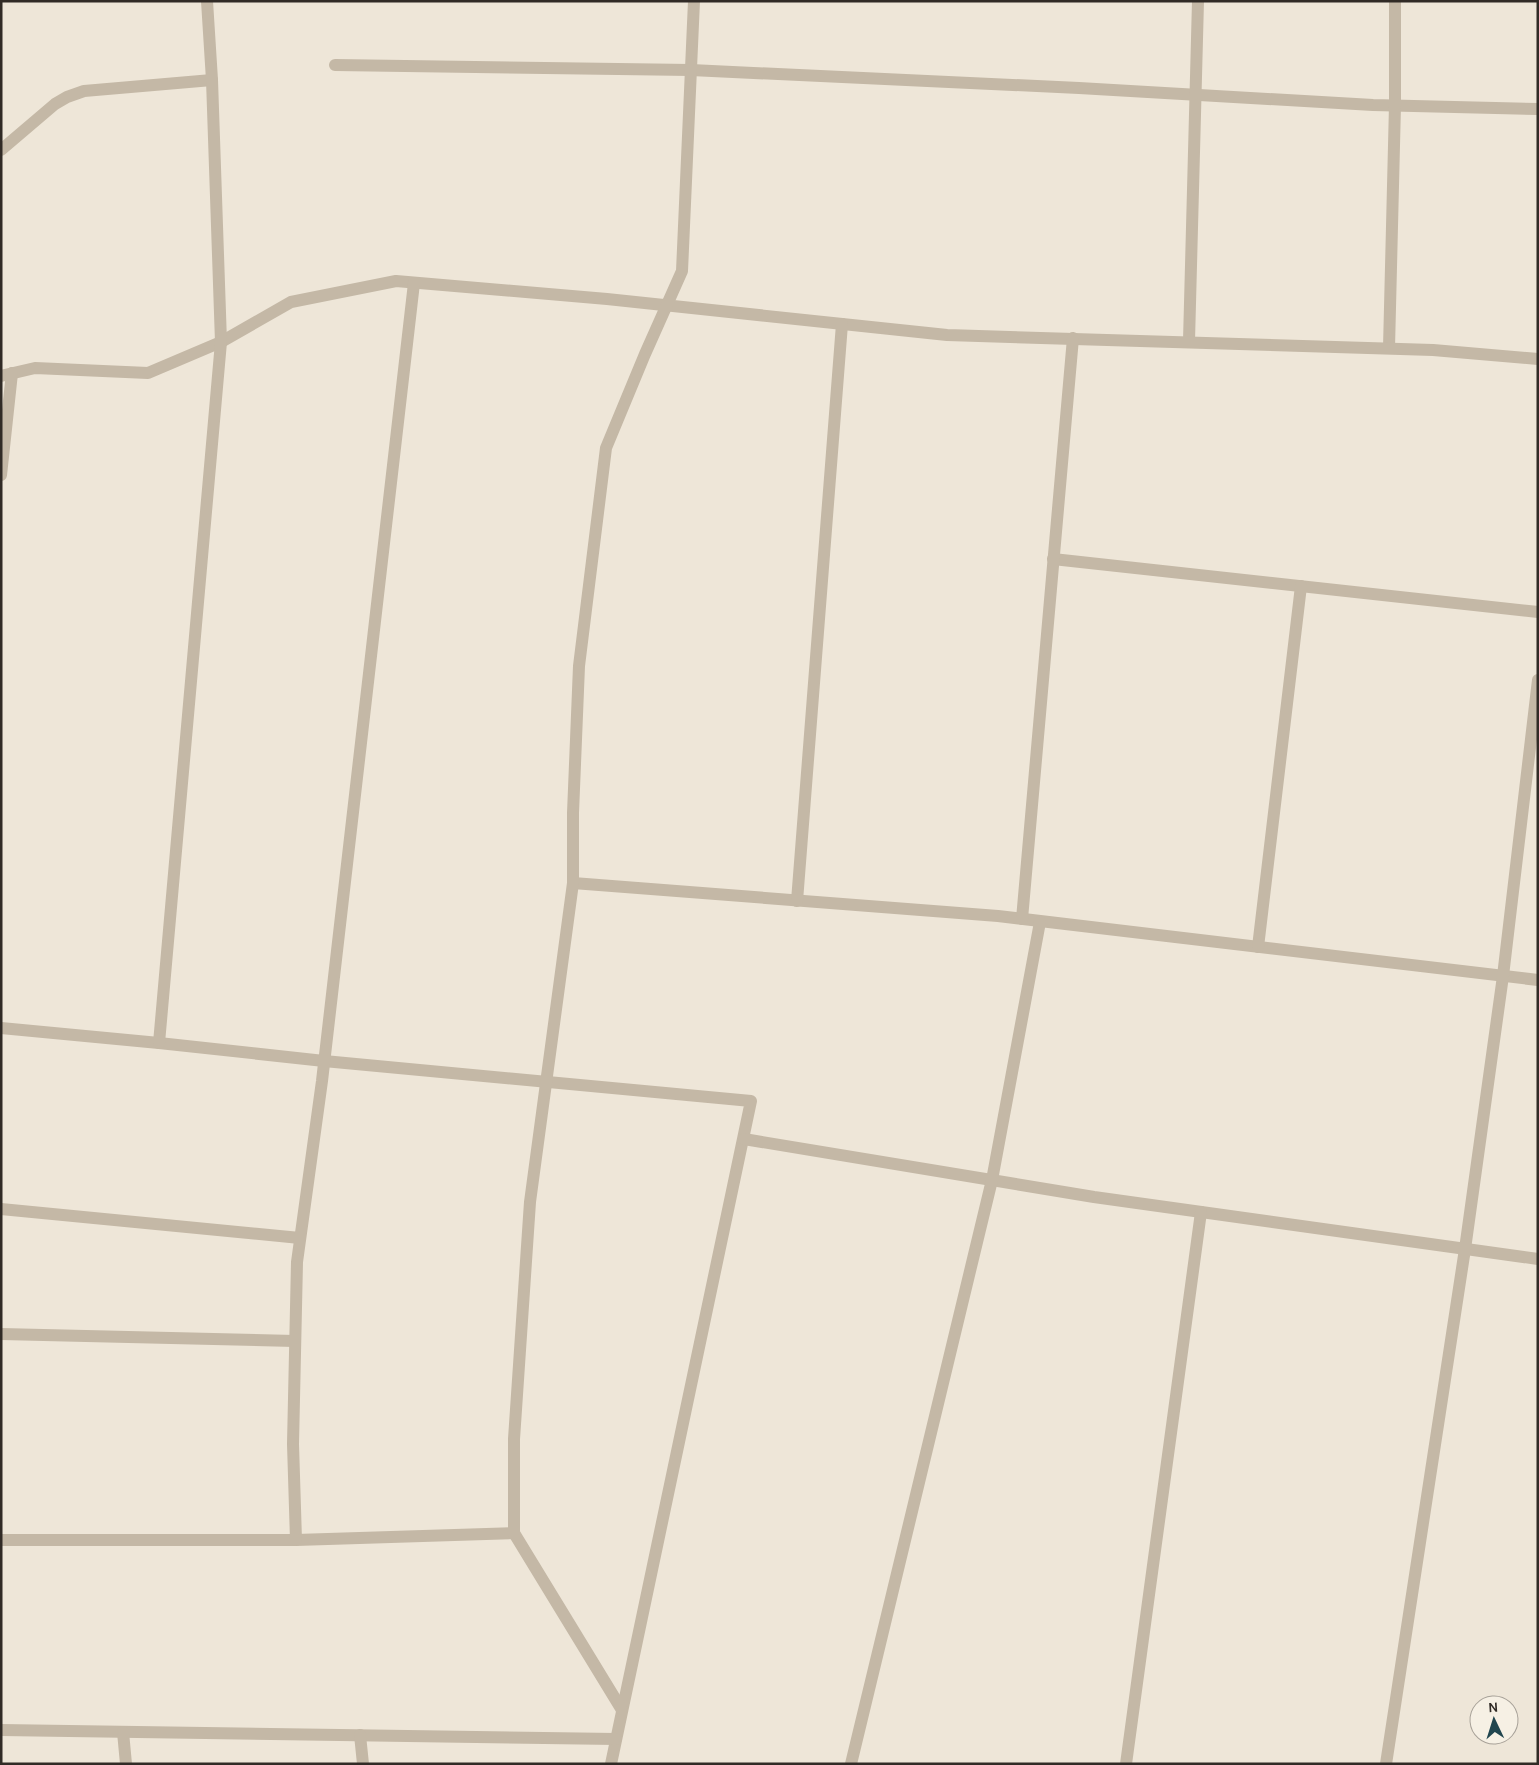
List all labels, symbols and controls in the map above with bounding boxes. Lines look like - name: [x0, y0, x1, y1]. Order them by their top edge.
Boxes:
- north arrow: [1469, 1695, 1519, 1745]
- text: N: [1488, 1699, 1499, 1716]

